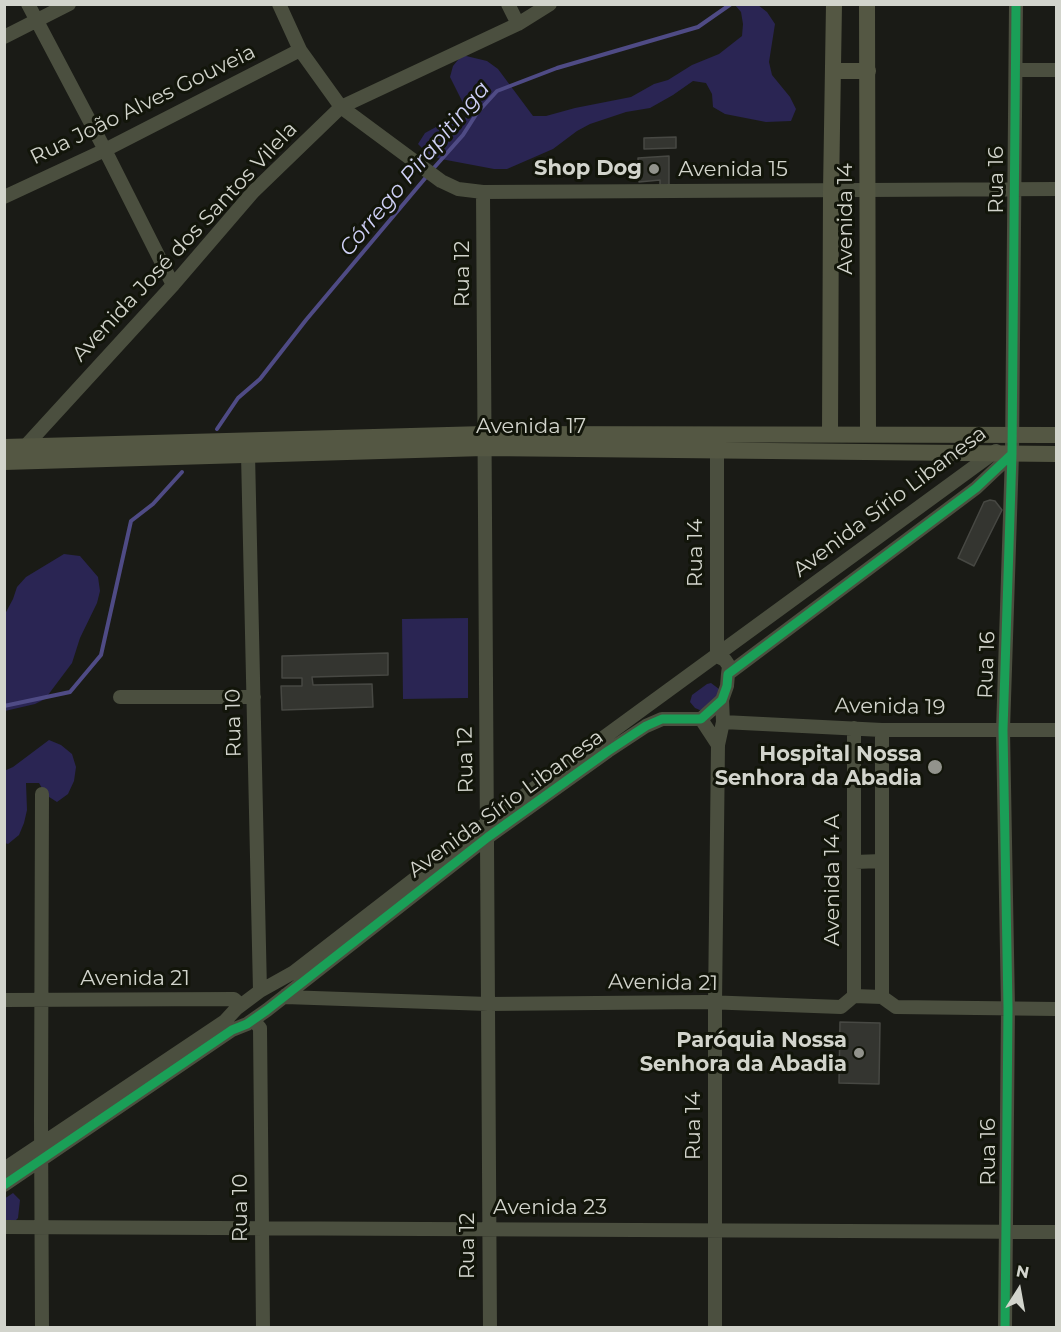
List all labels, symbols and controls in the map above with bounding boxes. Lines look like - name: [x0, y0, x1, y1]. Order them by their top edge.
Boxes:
- street label: Rua João Alves Gouveia: [26, 39, 260, 171]
- water label: Córrego Pirapitinga: [334, 76, 496, 262]
- street label: Avenida José dos Santos Vilela: [67, 117, 303, 367]
- street label: Rua 16: [984, 146, 1010, 214]
- place label: Shop Dog: [534, 156, 642, 182]
- street label: Avenida 15: [678, 157, 788, 183]
- marker: Shop Dog: [647, 162, 661, 176]
- street label: Avenida 14: [833, 163, 859, 275]
- street label: Rua 12: [450, 241, 476, 307]
- street label: Avenida 17: [476, 414, 586, 440]
- street label: Avenida Sírio Libanesa: [788, 421, 992, 583]
- street label: Rua 14: [683, 519, 709, 587]
- street label: Rua 16: [973, 631, 1001, 699]
- street label: Rua 10: [221, 688, 247, 758]
- street label: Avenida 19: [834, 693, 946, 721]
- street label: Avenida Sírio Libanesa: [403, 725, 609, 883]
- street label: Rua 12: [453, 726, 479, 794]
- place label: Hospital Nossa Senhora da Abadia: [715, 742, 922, 792]
- marker: Hospital Nossa Senhora da Abadia: [926, 758, 944, 776]
- street label: Avenida 14 A: [820, 814, 846, 946]
- street label: Avenida 21: [80, 966, 190, 992]
- street label: Avenida 21: [608, 969, 718, 997]
- place label: Paróquia Nossa Senhora da Abadia: [640, 1028, 847, 1078]
- marker: Paróquia Nossa Senhora da Abadia: [852, 1046, 866, 1060]
- street label: Rua 14: [681, 1092, 707, 1160]
- street label: Rua 16: [976, 1118, 1002, 1186]
- street label: Rua 10: [228, 1174, 254, 1242]
- street label: Avenida 23: [493, 1195, 607, 1221]
- street label: Rua 12: [455, 1213, 481, 1279]
- north arrow: [989, 1260, 1049, 1320]
- text: N: [1014, 1261, 1031, 1282]

